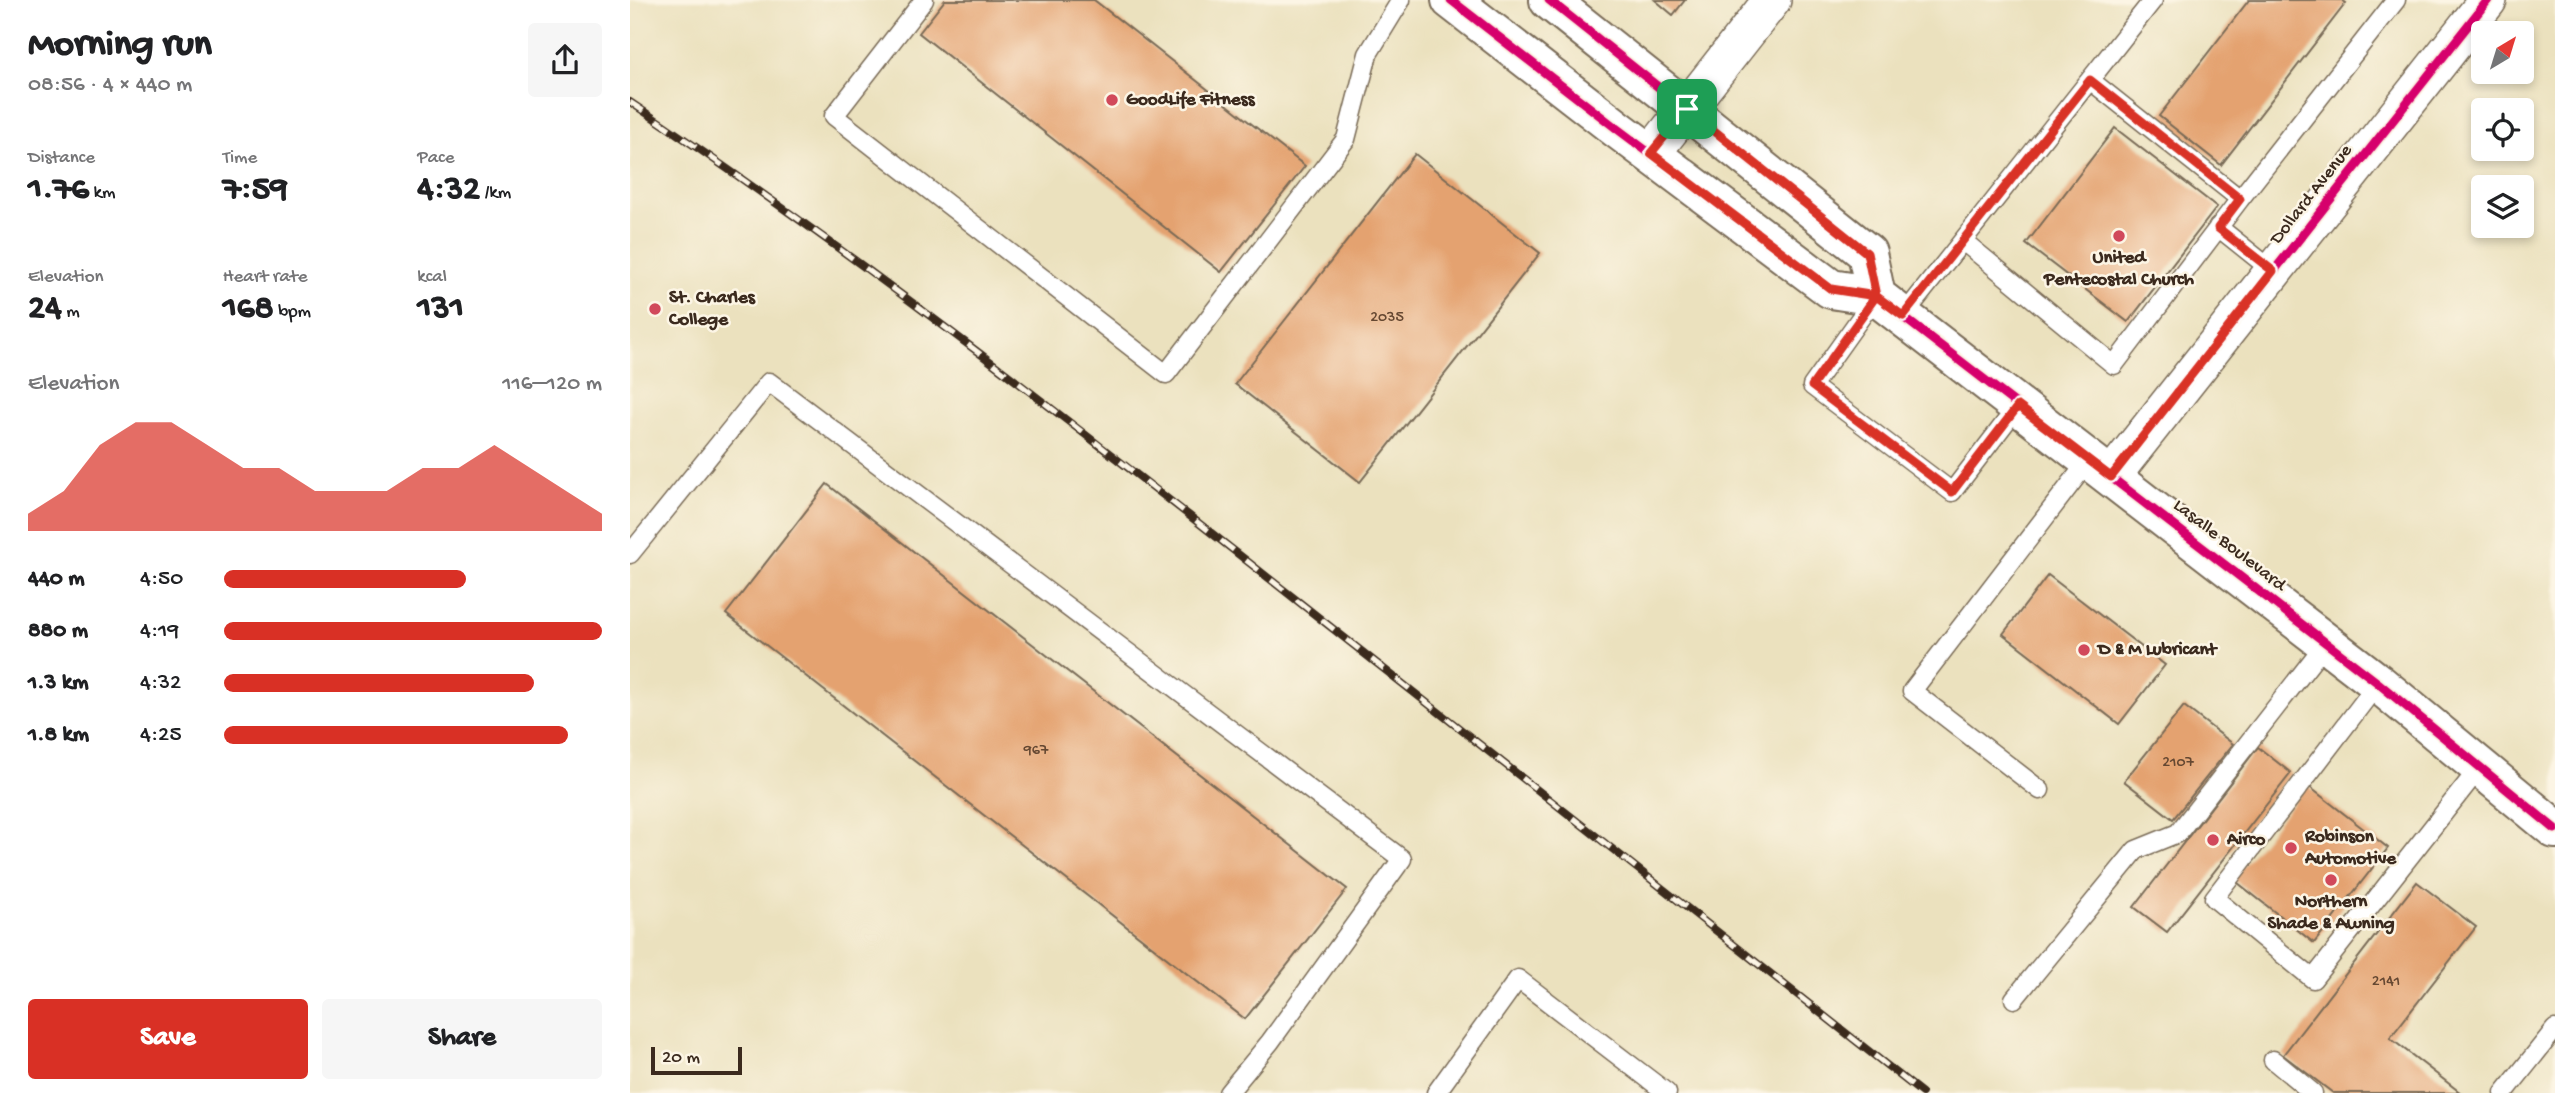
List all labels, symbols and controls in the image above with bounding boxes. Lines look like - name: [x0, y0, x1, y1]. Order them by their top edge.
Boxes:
- north arrow: [2471, 21, 2534, 84]
- map controls: [2471, 21, 2534, 238]
- button: share: [528, 23, 602, 97]
- text: Morning run: [28, 24, 212, 68]
- text: 08:56 · 4 × 440 m: [28, 72, 192, 99]
- pin: [1657, 79, 1717, 139]
- place label: GoodLife Fitness: [1126, 89, 1255, 112]
- icon: arrive: [1668, 90, 1706, 128]
- marker: GoodLife Fitness: [1104, 92, 1120, 108]
- button: locate: [2471, 98, 2534, 161]
- street label: Dollard Avenue: [2265, 140, 2358, 251]
- text: Distance: [28, 147, 95, 170]
- text: Time: [223, 147, 257, 170]
- text: Pace: [417, 147, 455, 170]
- text: 1.76: [28, 170, 89, 211]
- text: 7:59: [223, 170, 288, 211]
- text: 4:32: [417, 170, 480, 211]
- button: layers: [2471, 175, 2534, 238]
- text: km: [89, 182, 116, 205]
- text: /km: [480, 182, 511, 205]
- marker: United Pentecostal Church: [2111, 228, 2127, 244]
- place label: United Pentecostal Church: [2043, 247, 2195, 292]
- text: Elevation: [28, 266, 104, 289]
- text: Heart rate: [223, 266, 308, 289]
- text: kcal: [417, 266, 447, 289]
- place label: St. Charles College: [668, 287, 756, 332]
- text: 24: [28, 289, 62, 330]
- text: 168: [223, 289, 274, 330]
- text: 131: [417, 289, 464, 330]
- text: m: [62, 301, 80, 324]
- text: bpm: [274, 301, 311, 324]
- marker: St. Charles College: [647, 301, 663, 317]
- house number: 2035: [1370, 309, 1404, 328]
- text: Elevation: [28, 371, 119, 398]
- text: 116–120 m: [502, 371, 602, 398]
- street label: Lasalle Boulevard: [2168, 495, 2292, 598]
- text: 440 m: [28, 566, 85, 593]
- text: 4:50: [140, 566, 183, 593]
- text: 880 m: [28, 618, 88, 645]
- text: 4:19: [140, 618, 179, 645]
- place label: D & M Lubricant: [2096, 639, 2219, 662]
- marker: D & M Lubricant: [2076, 642, 2092, 658]
- text: 1.3 km: [28, 670, 88, 697]
- text: 4:32: [140, 670, 181, 697]
- text: 1.8 km: [28, 722, 89, 749]
- text: 4:25: [140, 722, 181, 749]
- house number: 967: [1023, 742, 1049, 761]
- house number: 2107: [2162, 754, 2195, 773]
- place label: Robinson Automotive: [2304, 826, 2397, 871]
- place label: Airco: [2226, 829, 2266, 852]
- marker: Airco: [2205, 832, 2221, 848]
- marker: Robinson Automotive: [2283, 840, 2299, 856]
- marker: Northern Shade & Awning: [2323, 872, 2339, 888]
- place label: Northern Shade & Awning: [2267, 891, 2395, 936]
- house number: 2141: [2372, 973, 2400, 992]
- button: Save: [28, 999, 308, 1079]
- button: Share: [322, 999, 602, 1079]
- scale bar: [651, 1044, 742, 1076]
- text: 20 m: [662, 1047, 700, 1070]

